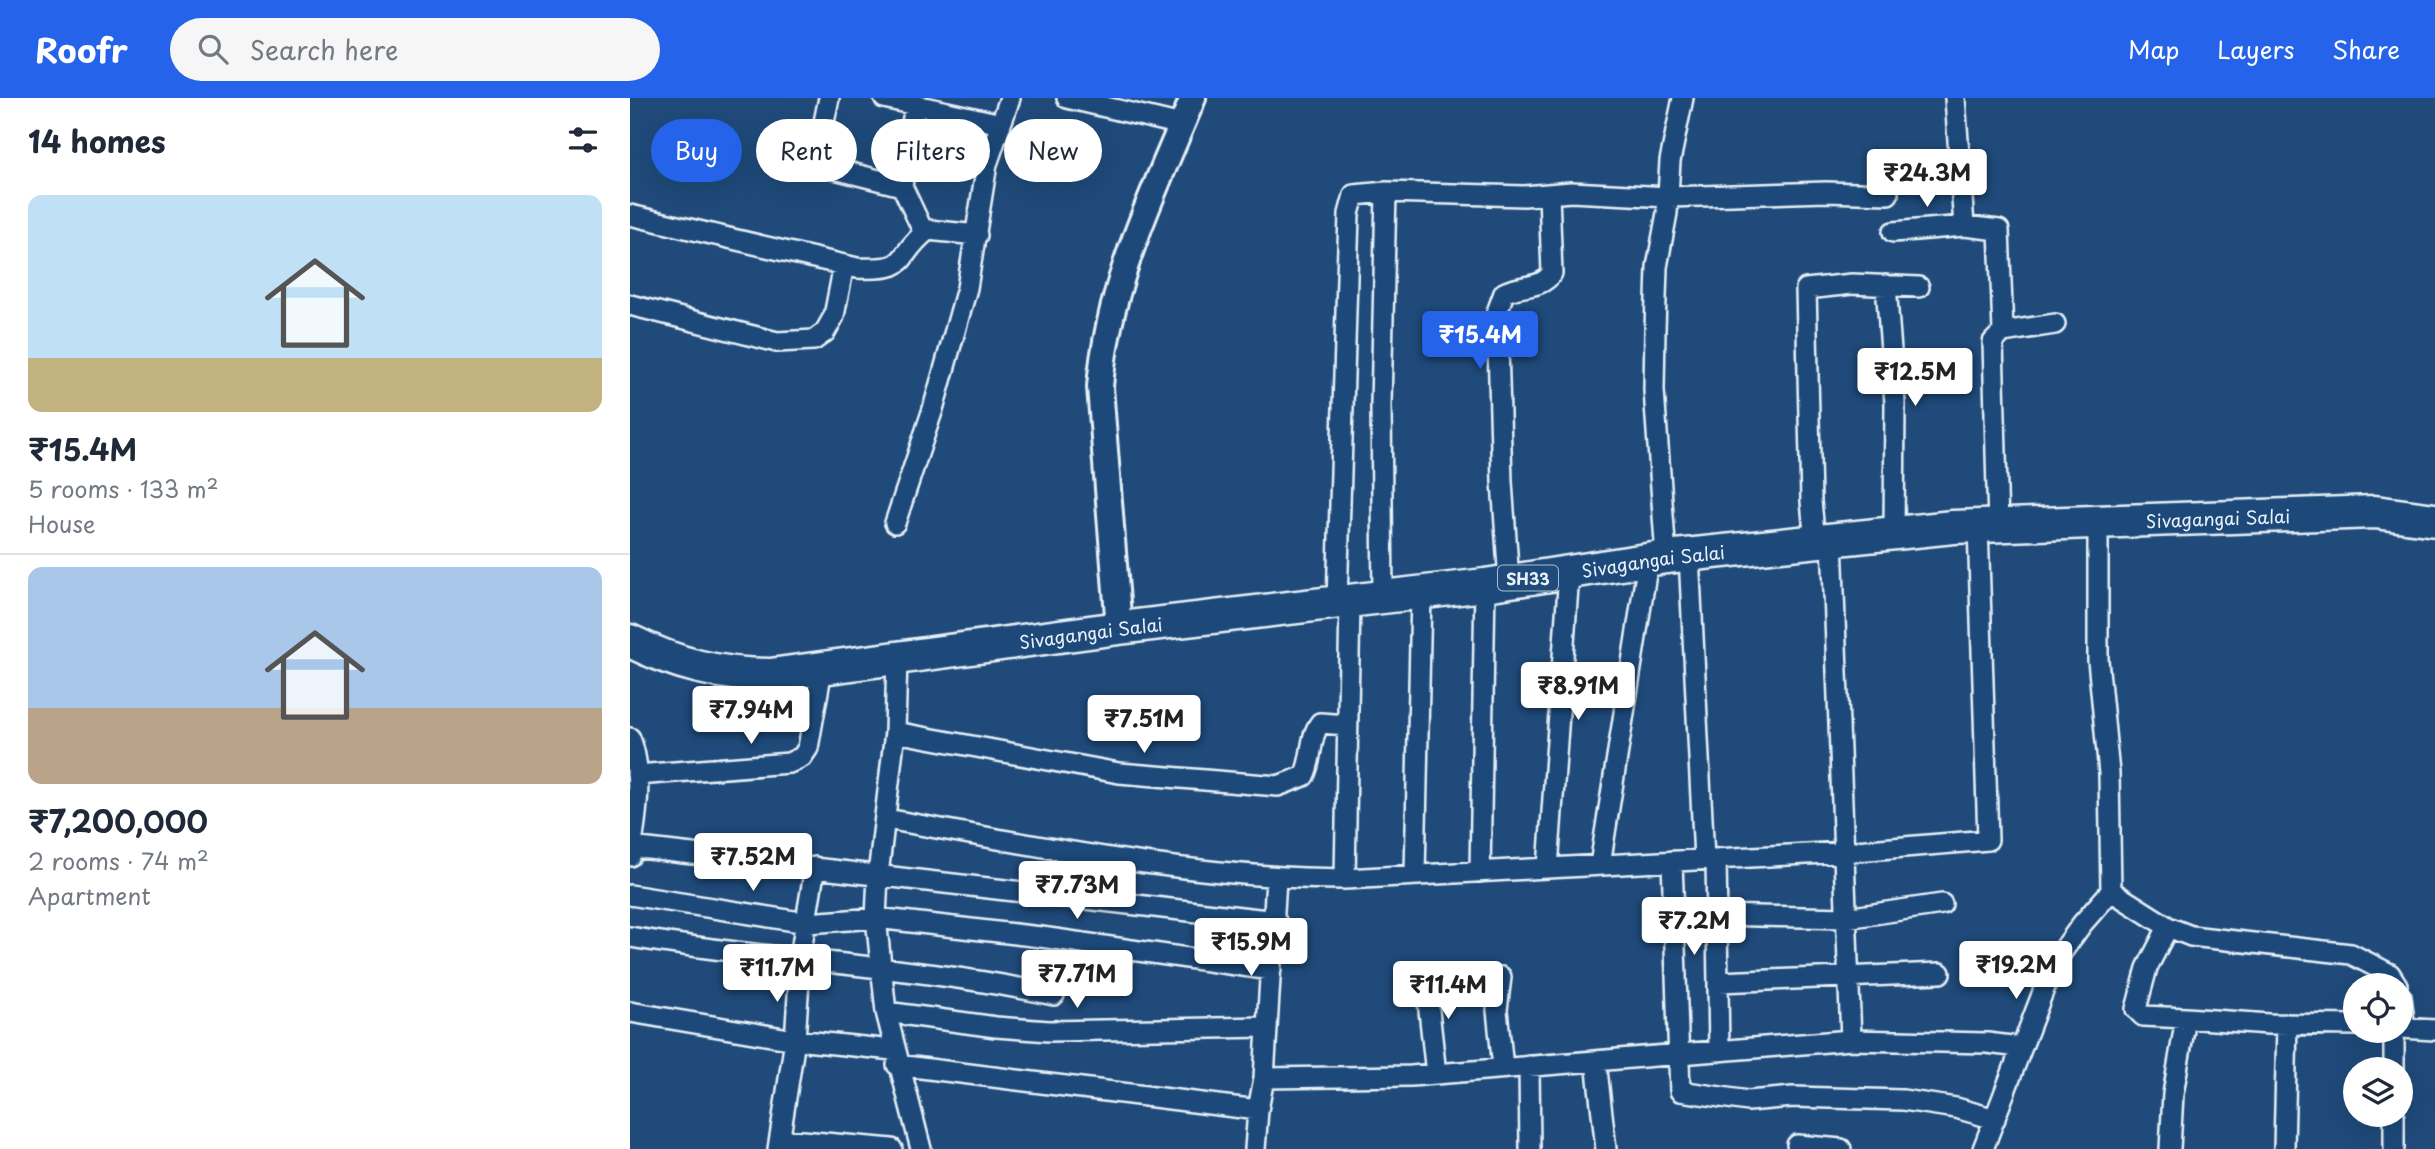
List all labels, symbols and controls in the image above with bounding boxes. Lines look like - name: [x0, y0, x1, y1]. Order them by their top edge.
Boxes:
- search box: [170, 18, 660, 81]
- text: Roofr: [35, 24, 128, 74]
- icon: search: [194, 30, 232, 68]
- text: Search here: [250, 30, 398, 69]
- text: Map: [2128, 31, 2179, 67]
- text: Layers: [2217, 31, 2294, 67]
- text: Share: [2332, 31, 2400, 67]
- text: 14 homes: [28, 118, 166, 163]
- chip: Buy: [651, 119, 742, 182]
- chip: Rent: [756, 119, 857, 182]
- chip: Filters: [871, 119, 990, 182]
- chip: New: [1004, 119, 1102, 182]
- icon: filters: [564, 121, 602, 159]
- pin: ₹24.3M: [1870, 150, 1984, 209]
- text: ₹24.3M: [1883, 154, 1971, 189]
- icon: home: [252, 240, 378, 366]
- pin: ₹15.4M: [1423, 312, 1537, 371]
- text: ₹15.4M: [1438, 316, 1522, 351]
- pin: ₹12.5M: [1858, 348, 1972, 408]
- text: ₹12.5M: [1873, 353, 1957, 388]
- text: ₹15.4M: [28, 426, 137, 471]
- text: 5 rooms · 133 m²: [28, 471, 219, 506]
- street label: Sivagangai Salai: [2145, 502, 2291, 534]
- text: House: [28, 506, 95, 541]
- street label: Sivagangai Salai: [1579, 537, 1726, 583]
- road number: SH33: [1498, 565, 1558, 590]
- street label: Sivagangai Salai: [1017, 610, 1164, 655]
- icon: home: [252, 612, 378, 738]
- pin: ₹8.91M: [1521, 662, 1635, 722]
- text: ₹8.91M: [1537, 667, 1619, 702]
- pin: ₹7.94M: [694, 686, 808, 746]
- text: ₹7.94M: [708, 691, 794, 726]
- pin: ₹7.51M: [1087, 696, 1201, 755]
- text: ₹7.51M: [1104, 700, 1184, 735]
- text: ₹7,200,000: [28, 798, 208, 843]
- pin: ₹7.52M: [696, 834, 810, 893]
- text: ₹7.52M: [710, 838, 796, 873]
- text: 2 rooms · 74 m²: [28, 843, 209, 878]
- pin: ₹7.73M: [1020, 862, 1134, 921]
- text: ₹7.73M: [1035, 866, 1119, 901]
- text: Apartment: [28, 878, 151, 913]
- pin: ₹7.2M: [1645, 898, 1743, 957]
- text: ₹7.2M: [1658, 902, 1730, 937]
- pin: ₹15.9M: [1194, 918, 1308, 978]
- text: ₹15.9M: [1210, 923, 1292, 958]
- pin: ₹19.2M: [1959, 942, 2073, 1001]
- pin: ₹11.7M: [720, 944, 834, 1004]
- text: ₹19.2M: [1975, 946, 2057, 981]
- text: ₹11.7M: [739, 949, 815, 984]
- pin: ₹7.71M: [1020, 950, 1134, 1010]
- text: ₹7.71M: [1038, 955, 1116, 990]
- pin: ₹11.4M: [1391, 962, 1505, 1021]
- text: ₹11.4M: [1409, 966, 1487, 1001]
- map controls: [2343, 973, 2413, 1127]
- button: locate: [2343, 973, 2413, 1043]
- button: layers: [2343, 1057, 2413, 1127]

